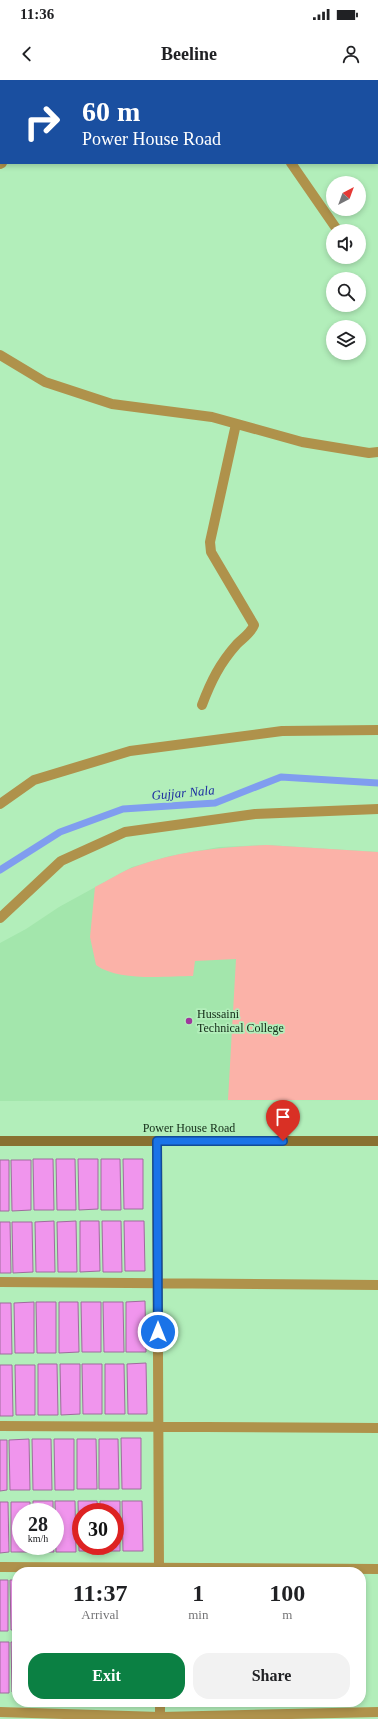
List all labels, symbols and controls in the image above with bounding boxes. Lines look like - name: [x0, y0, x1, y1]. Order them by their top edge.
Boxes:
- text: 11:36: [20, 6, 54, 22]
- icon: back: [16, 43, 38, 65]
- icon: person: [340, 43, 362, 65]
- text: Beeline: [161, 44, 217, 64]
- icon: right: [16, 96, 68, 148]
- text: 60 m: [82, 96, 140, 127]
- text: Power House Road: [82, 129, 221, 149]
- north arrow: [326, 176, 366, 216]
- map controls: [326, 176, 366, 360]
- button: sound: [326, 224, 366, 264]
- button: search: [326, 272, 366, 312]
- button: layers: [326, 320, 366, 360]
- water label: Gujjar Nala: [151, 782, 216, 803]
- place label: Hussaini Technical College: [197, 1007, 284, 1035]
- marker: Hussaini Technical College: [184, 1016, 194, 1026]
- pin: [266, 1100, 300, 1141]
- icon: arrive: [272, 1106, 294, 1128]
- street label: Power House Road: [143, 1121, 235, 1135]
- position arrow: [137, 1311, 179, 1353]
- speed limit sign: 30: [72, 1503, 124, 1555]
- text: 28: [28, 1513, 48, 1535]
- text: km/h: [28, 1533, 48, 1544]
- text: 11:37: [73, 1580, 127, 1606]
- text: 1: [192, 1580, 204, 1606]
- text: 100: [269, 1580, 305, 1606]
- text: Arrival: [81, 1607, 119, 1622]
- text: min: [188, 1607, 208, 1622]
- text: m: [282, 1607, 292, 1622]
- button: Exit: [28, 1653, 185, 1699]
- button: Share: [193, 1653, 350, 1699]

